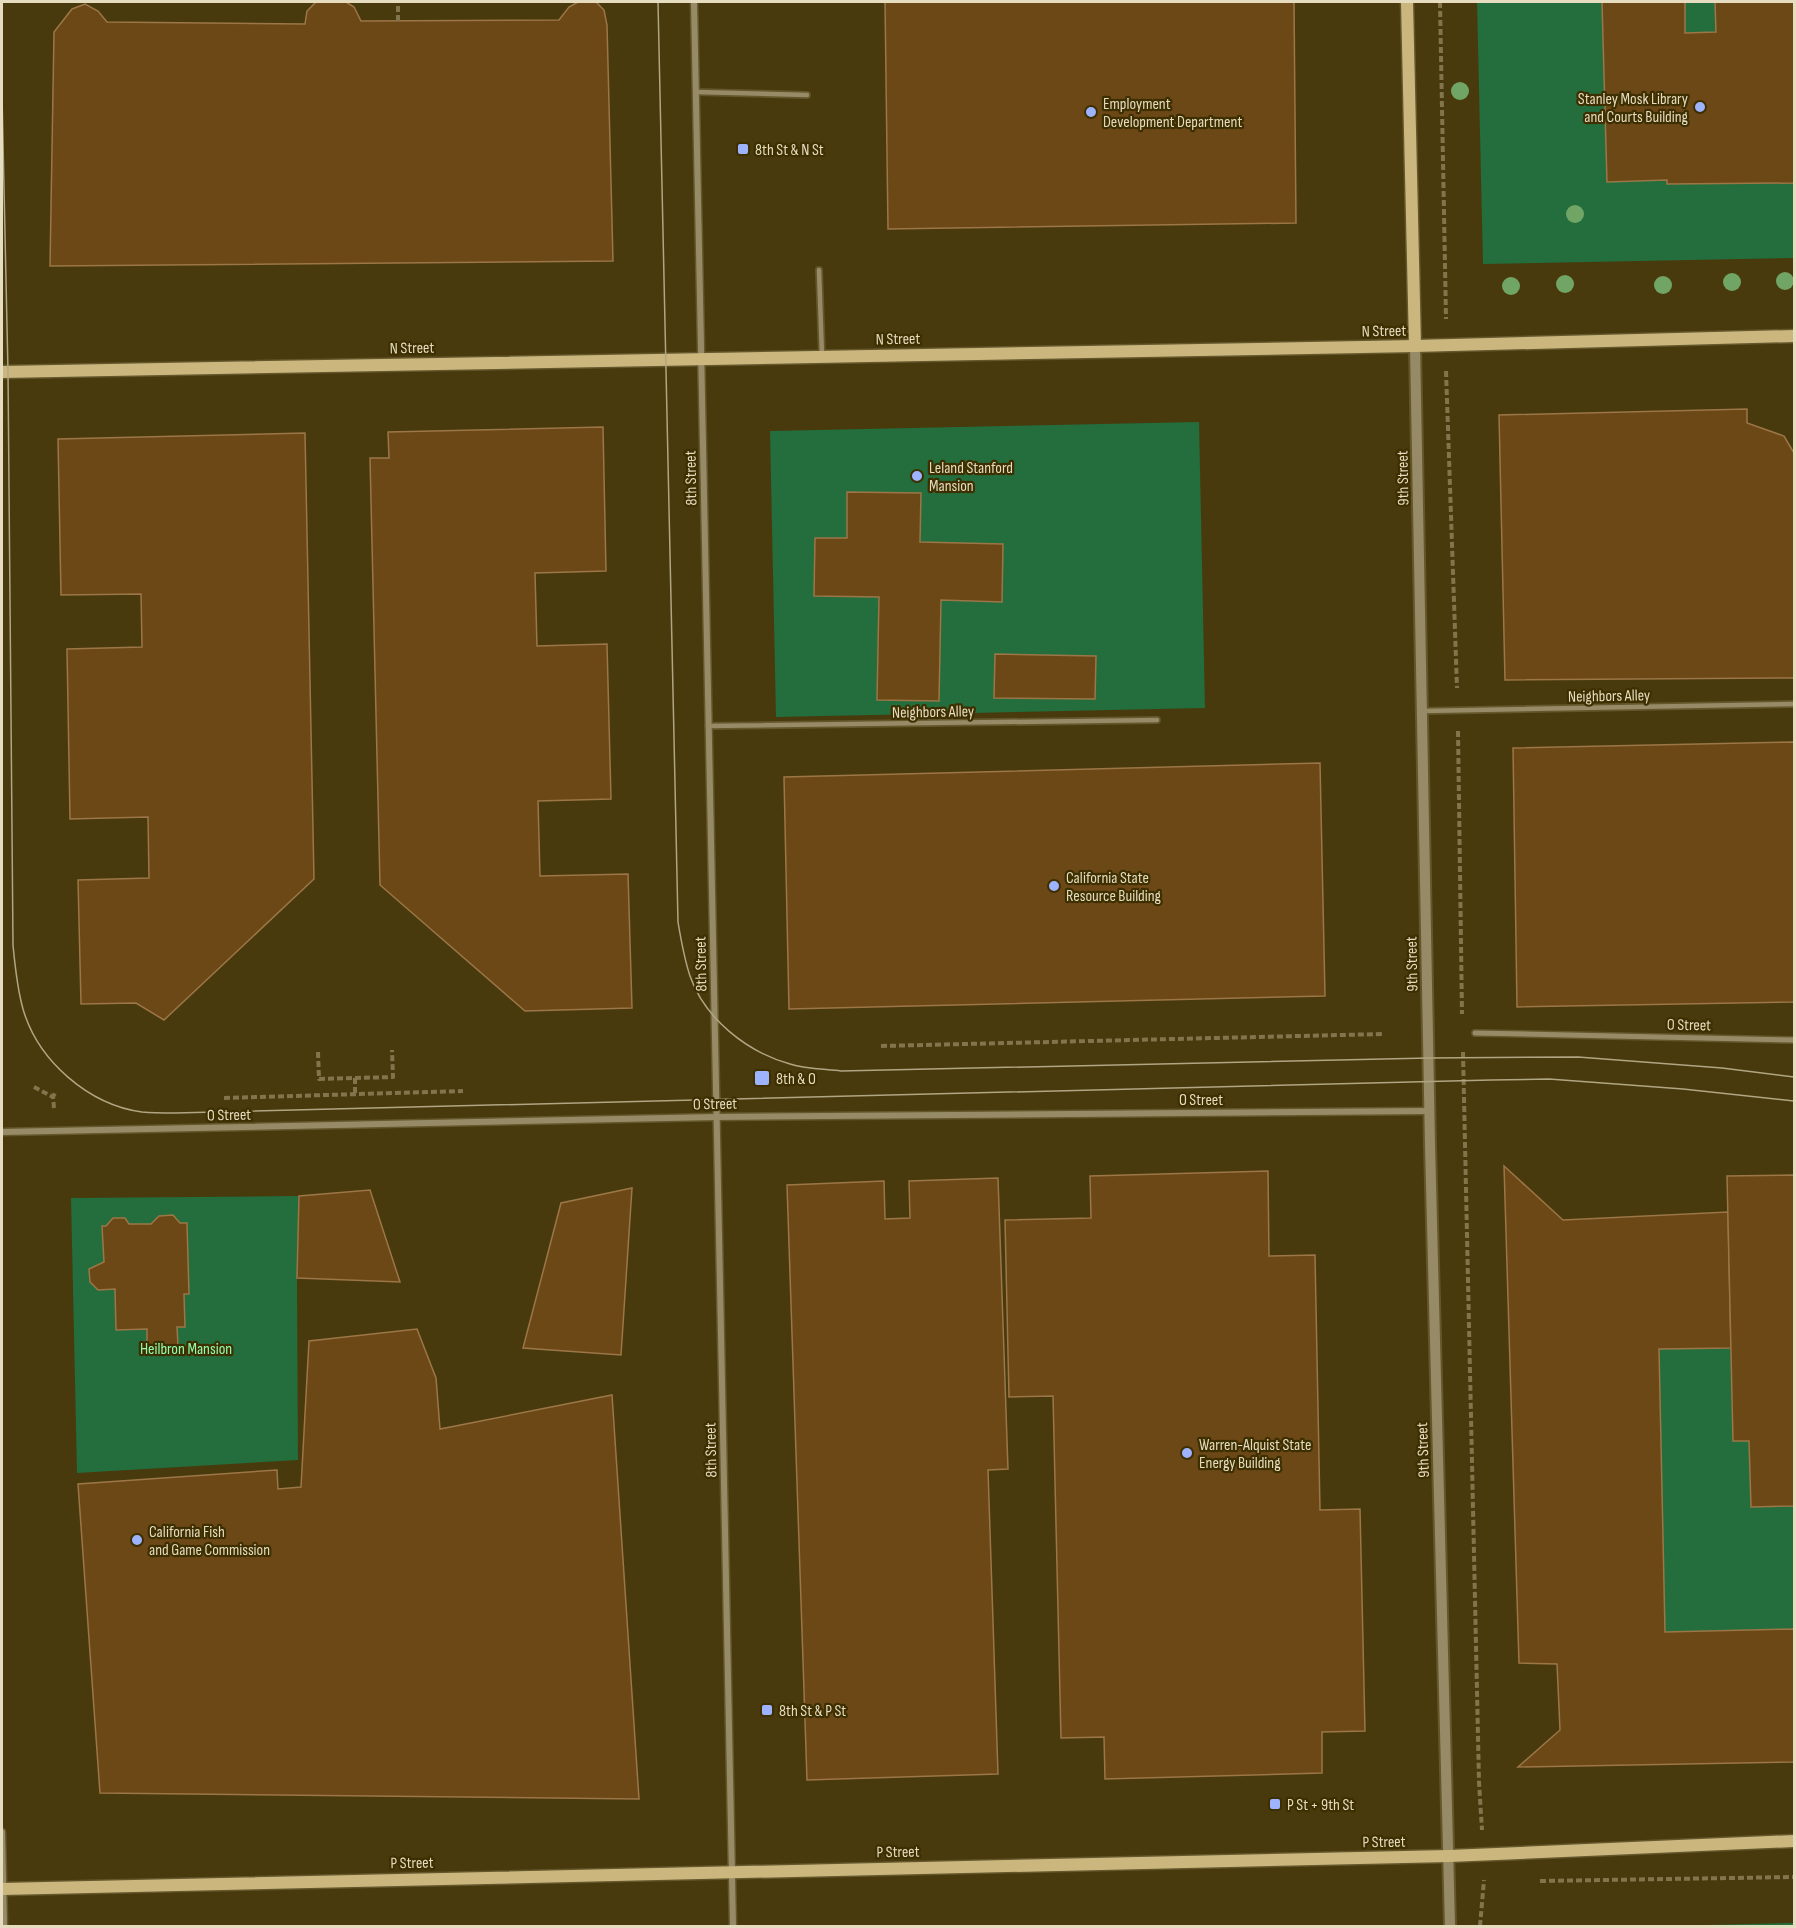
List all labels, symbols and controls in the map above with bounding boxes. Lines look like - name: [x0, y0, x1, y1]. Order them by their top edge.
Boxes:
- place label: Stanley Mosk Library and Courts Building: [1578, 90, 1688, 127]
- place label: Employment Development Department: [1103, 95, 1242, 132]
- marker: Stanley Mosk Library and Courts Building: [1693, 100, 1707, 114]
- marker: Employment Development Department: [1084, 105, 1098, 119]
- place label: 8th St & N St: [755, 141, 824, 160]
- marker: 8th St & N St: [736, 142, 750, 156]
- street label: N Street: [1362, 322, 1407, 341]
- street label: N Street: [876, 330, 921, 349]
- street label: N Street: [390, 339, 435, 358]
- street label: 8th Street: [682, 450, 701, 506]
- street label: 9th Street: [1394, 450, 1413, 506]
- place label: Leland Stanford Mansion: [929, 459, 1013, 496]
- marker: Leland Stanford Mansion: [910, 469, 924, 483]
- street label: Neighbors Alley: [1568, 686, 1650, 707]
- street label: Neighbors Alley: [892, 702, 974, 723]
- place label: California State Resource Building: [1066, 869, 1161, 906]
- marker: California State Resource Building: [1047, 879, 1061, 893]
- street label: 8th Street: [692, 936, 711, 992]
- street label: 9th Street: [1403, 936, 1422, 992]
- street label: O Street: [1667, 1016, 1711, 1035]
- marker: 8th & O: [753, 1069, 771, 1087]
- place label: 8th & O: [776, 1070, 816, 1089]
- street label: O Street: [1179, 1091, 1223, 1110]
- street label: O Street: [693, 1095, 737, 1114]
- street label: O Street: [207, 1106, 251, 1125]
- park label: Heilbron Mansion: [140, 1340, 232, 1359]
- street label: 8th Street: [702, 1422, 721, 1478]
- street label: 9th Street: [1413, 1422, 1434, 1478]
- place label: Warren-Alquist State Energy Building: [1199, 1436, 1311, 1473]
- marker: Warren-Alquist State Energy Building: [1180, 1446, 1194, 1460]
- place label: California Fish and Game Commission: [149, 1523, 270, 1560]
- marker: California Fish and Game Commission: [130, 1533, 144, 1547]
- place label: 8th St & P St: [779, 1702, 846, 1721]
- marker: 8th St & P St: [760, 1703, 774, 1717]
- place label: P St + 9th St: [1287, 1796, 1354, 1815]
- marker: P St + 9th St: [1268, 1797, 1282, 1811]
- street label: P Street: [1362, 1833, 1406, 1852]
- street label: P Street: [876, 1843, 920, 1862]
- street label: P Street: [390, 1854, 434, 1873]

